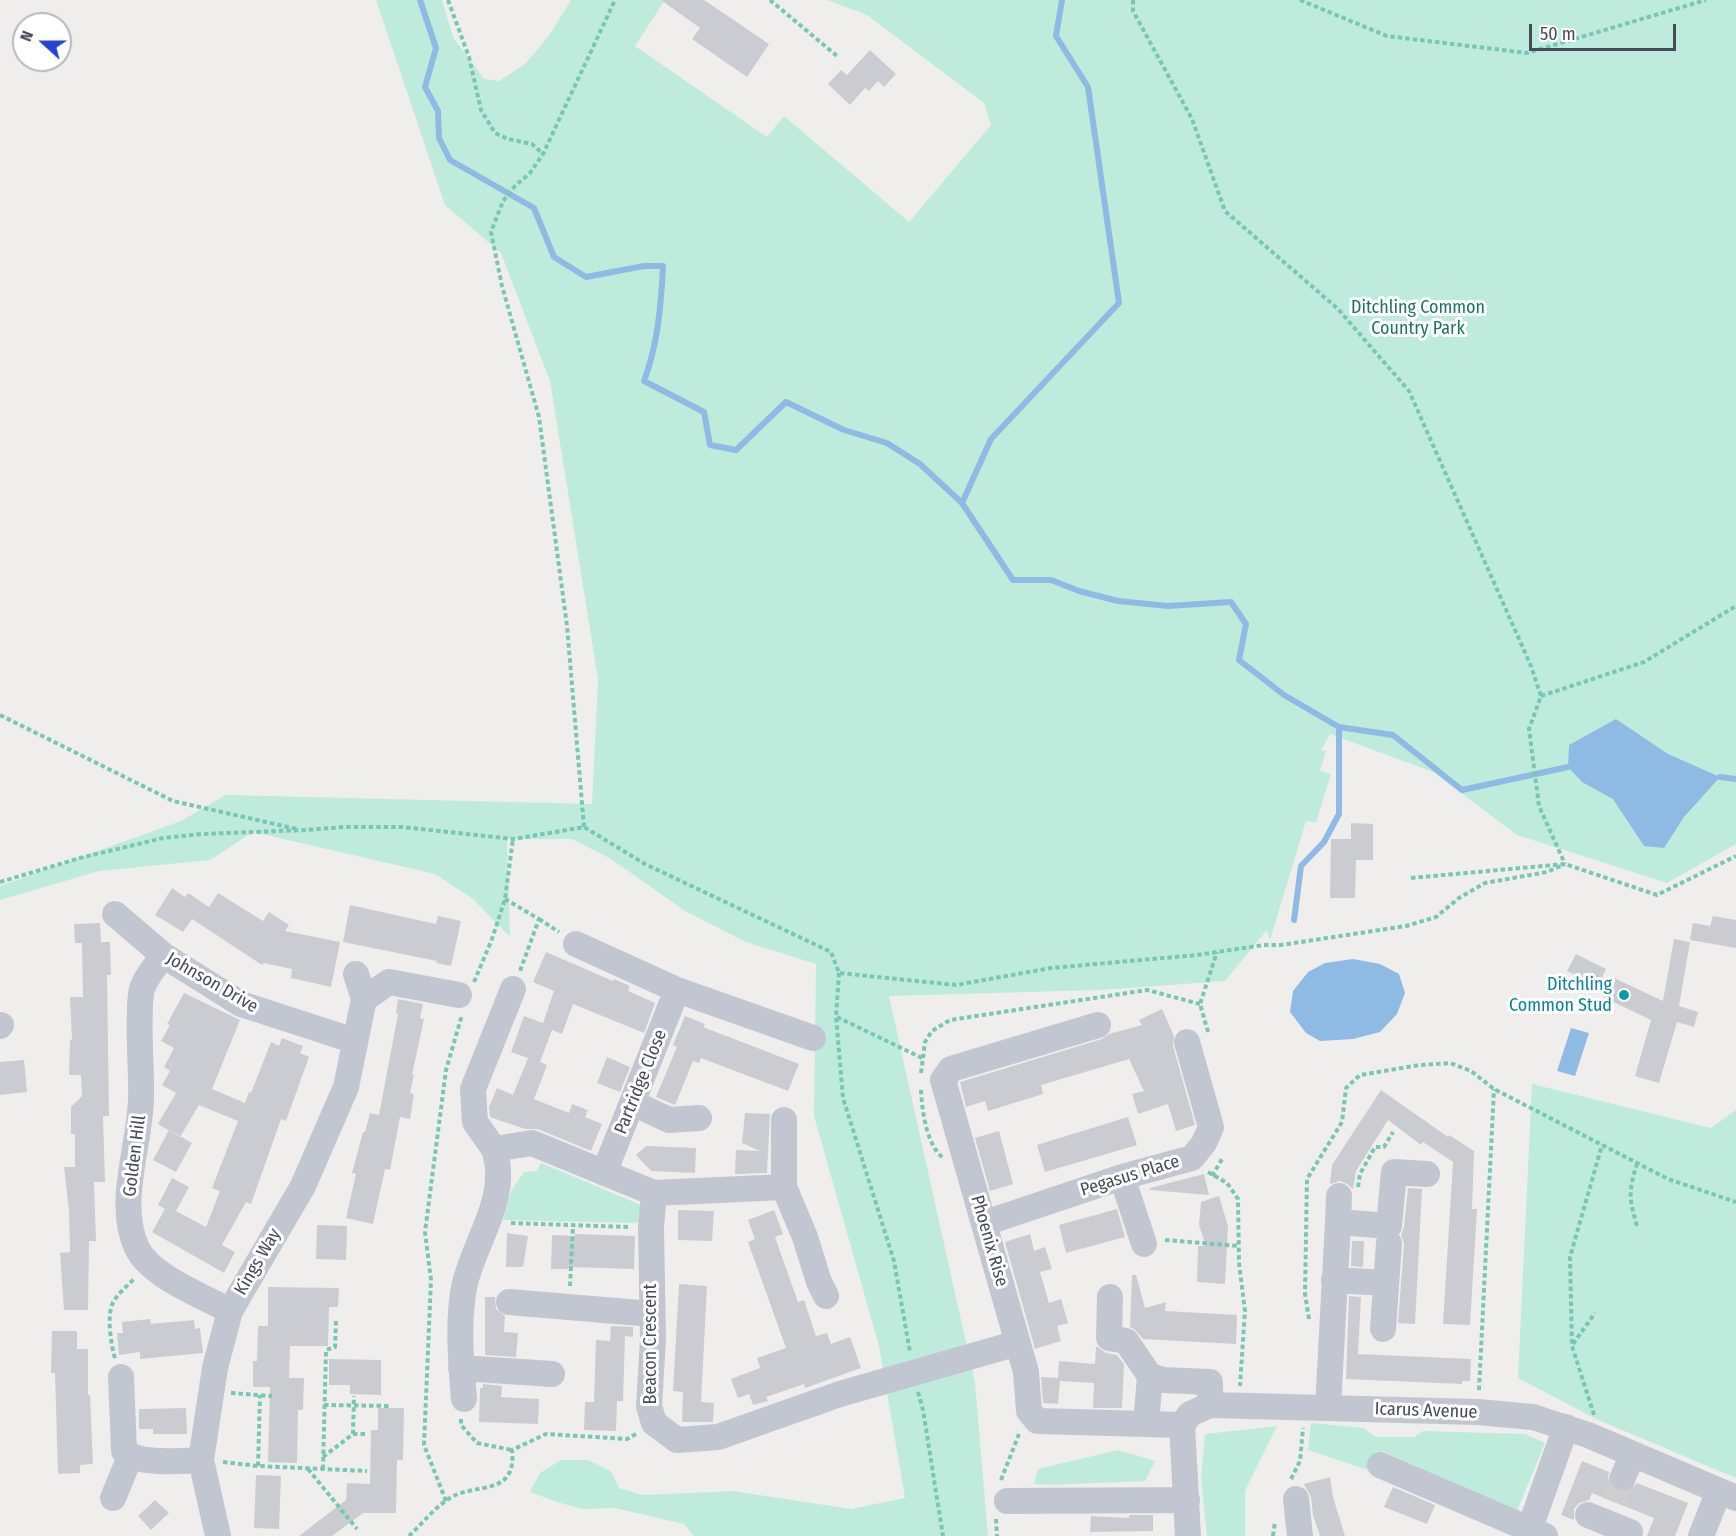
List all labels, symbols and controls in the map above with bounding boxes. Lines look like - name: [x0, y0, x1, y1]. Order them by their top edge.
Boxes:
- north arrow: [12, 12, 72, 72]
- scale bar: [1532, 12, 1679, 50]
- text: 50 m: [1540, 23, 1576, 45]
- text: N: [16, 28, 37, 44]
- park label: Ditchling Common Country Park: [1351, 297, 1485, 340]
- street label: Johnson Drive: [162, 948, 262, 1018]
- place label: Ditchling Common Stud: [1509, 974, 1612, 1016]
- marker: Ditchling Common Stud: [1617, 988, 1631, 1002]
- street label: Partridge Close: [610, 1027, 672, 1137]
- street label: Golden Hill: [119, 1114, 151, 1198]
- street label: Pegasus Place: [1078, 1151, 1182, 1201]
- street label: Phoenix Rise: [966, 1193, 1012, 1289]
- street label: Kings Way: [230, 1225, 286, 1299]
- street label: Beacon Crescent: [640, 1284, 662, 1404]
- street label: Icarus Avenue: [1374, 1398, 1478, 1424]

